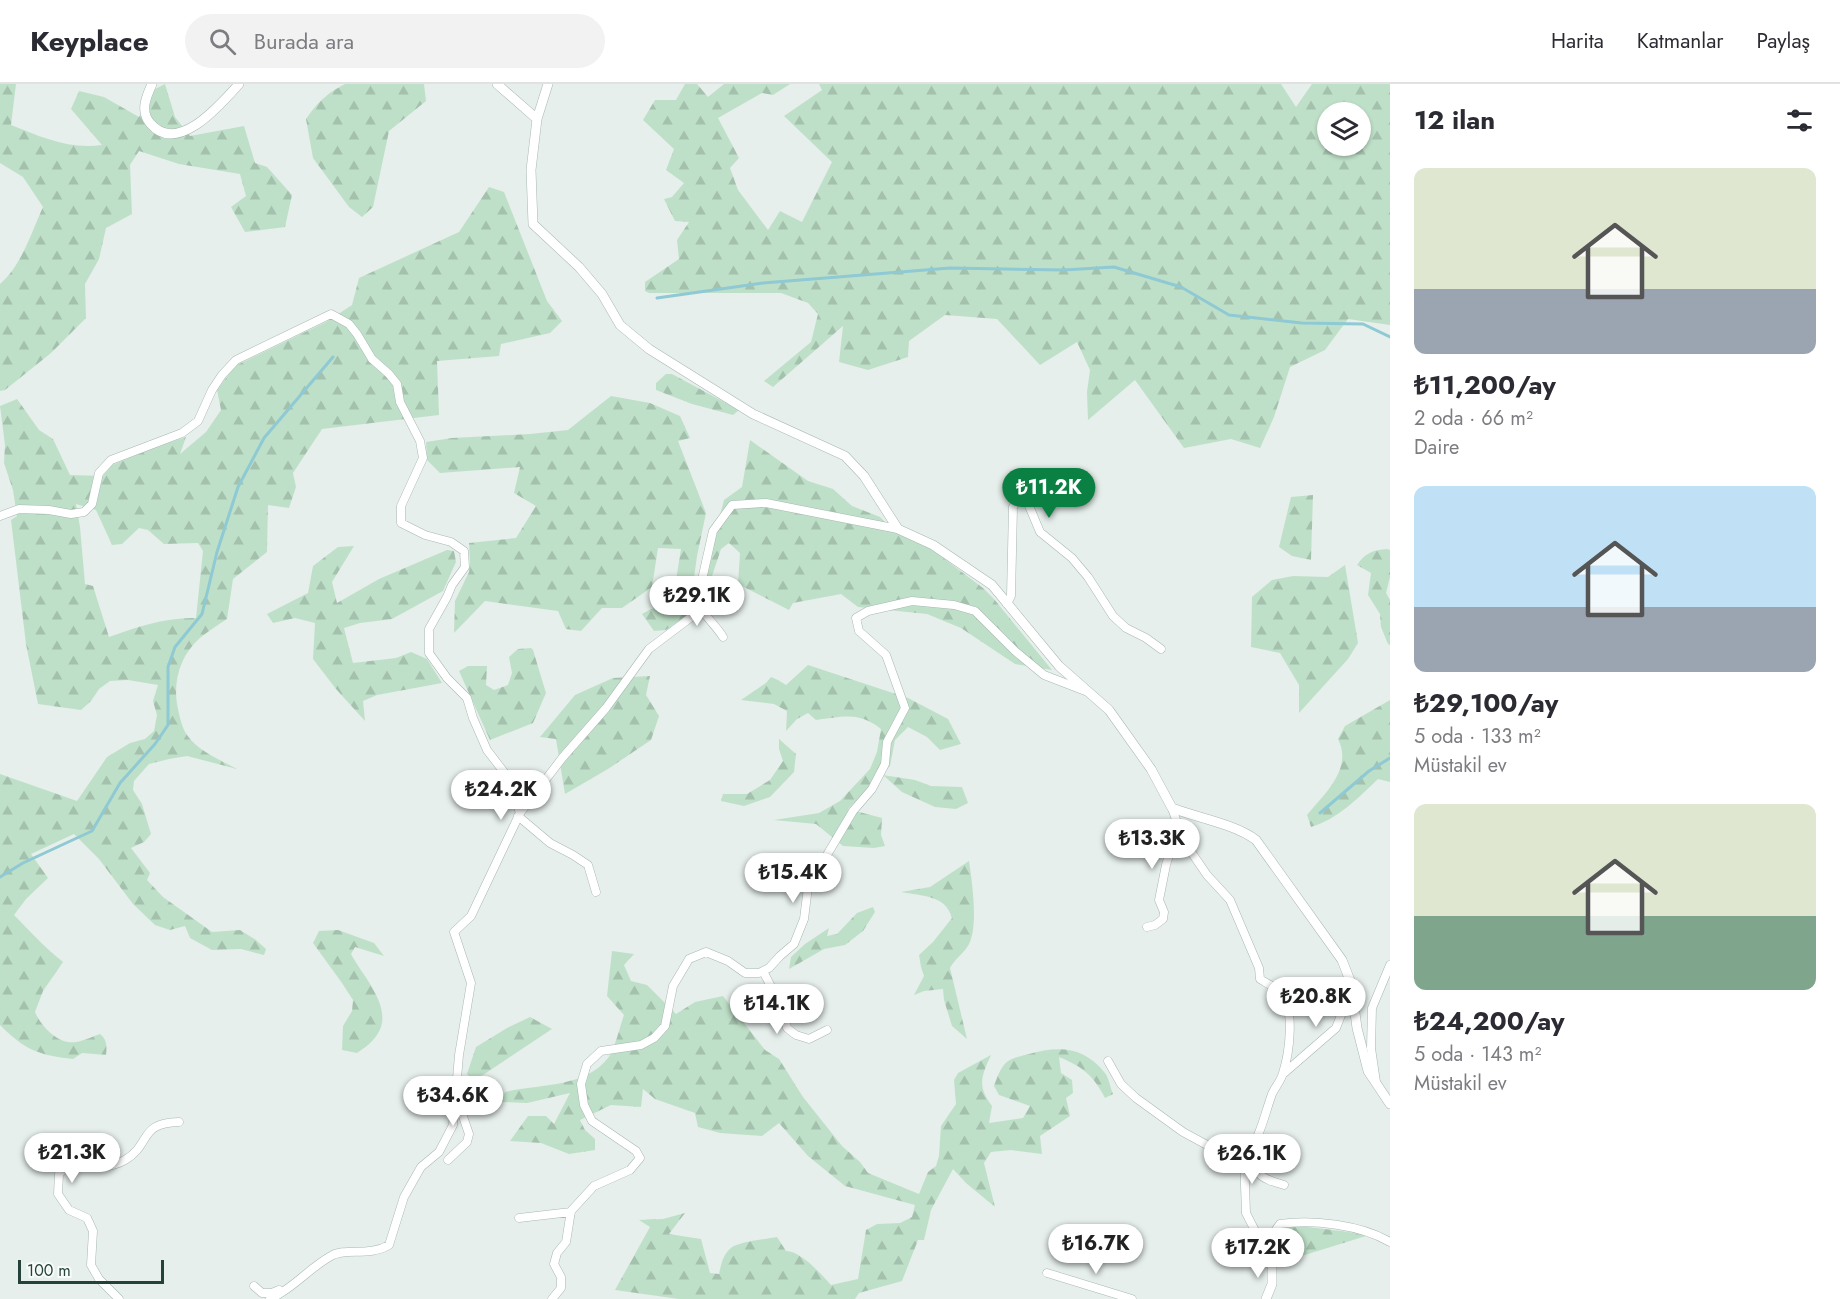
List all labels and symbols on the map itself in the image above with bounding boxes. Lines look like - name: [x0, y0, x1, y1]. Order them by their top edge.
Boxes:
- pin: ₺11.2K: [1000, 468, 1098, 519]
- pin: ₺29.1K: [648, 576, 746, 627]
- pin: ₺24.2K: [452, 770, 550, 821]
- pin: ₺13.3K: [1103, 819, 1201, 870]
- pin: ₺15.4K: [744, 853, 842, 904]
- pin: ₺20.8K: [1267, 977, 1365, 1028]
- pin: ₺14.1K: [728, 984, 826, 1035]
- pin: ₺34.6K: [404, 1076, 502, 1127]
- pin: ₺21.3K: [23, 1133, 121, 1184]
- pin: ₺26.1K: [1203, 1134, 1301, 1185]
- pin: ₺16.7K: [1047, 1224, 1145, 1275]
- pin: ₺17.2K: [1209, 1228, 1307, 1279]
- scale bar: [18, 1257, 164, 1284]

